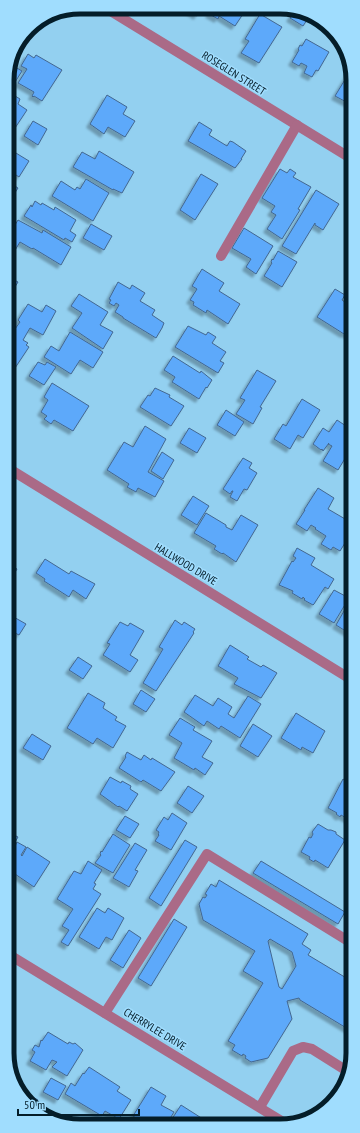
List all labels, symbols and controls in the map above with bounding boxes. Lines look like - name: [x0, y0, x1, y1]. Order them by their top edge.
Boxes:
- street label: ROSEGLEN STREET: [199, 48, 269, 98]
- street label: HALLWOOD DRIVE: [152, 540, 220, 588]
- street label: CHERRYLEE DRIVE: [121, 1005, 189, 1053]
- scale bar: [18, 1091, 139, 1117]
- text: 50 m: [24, 1097, 45, 1112]

